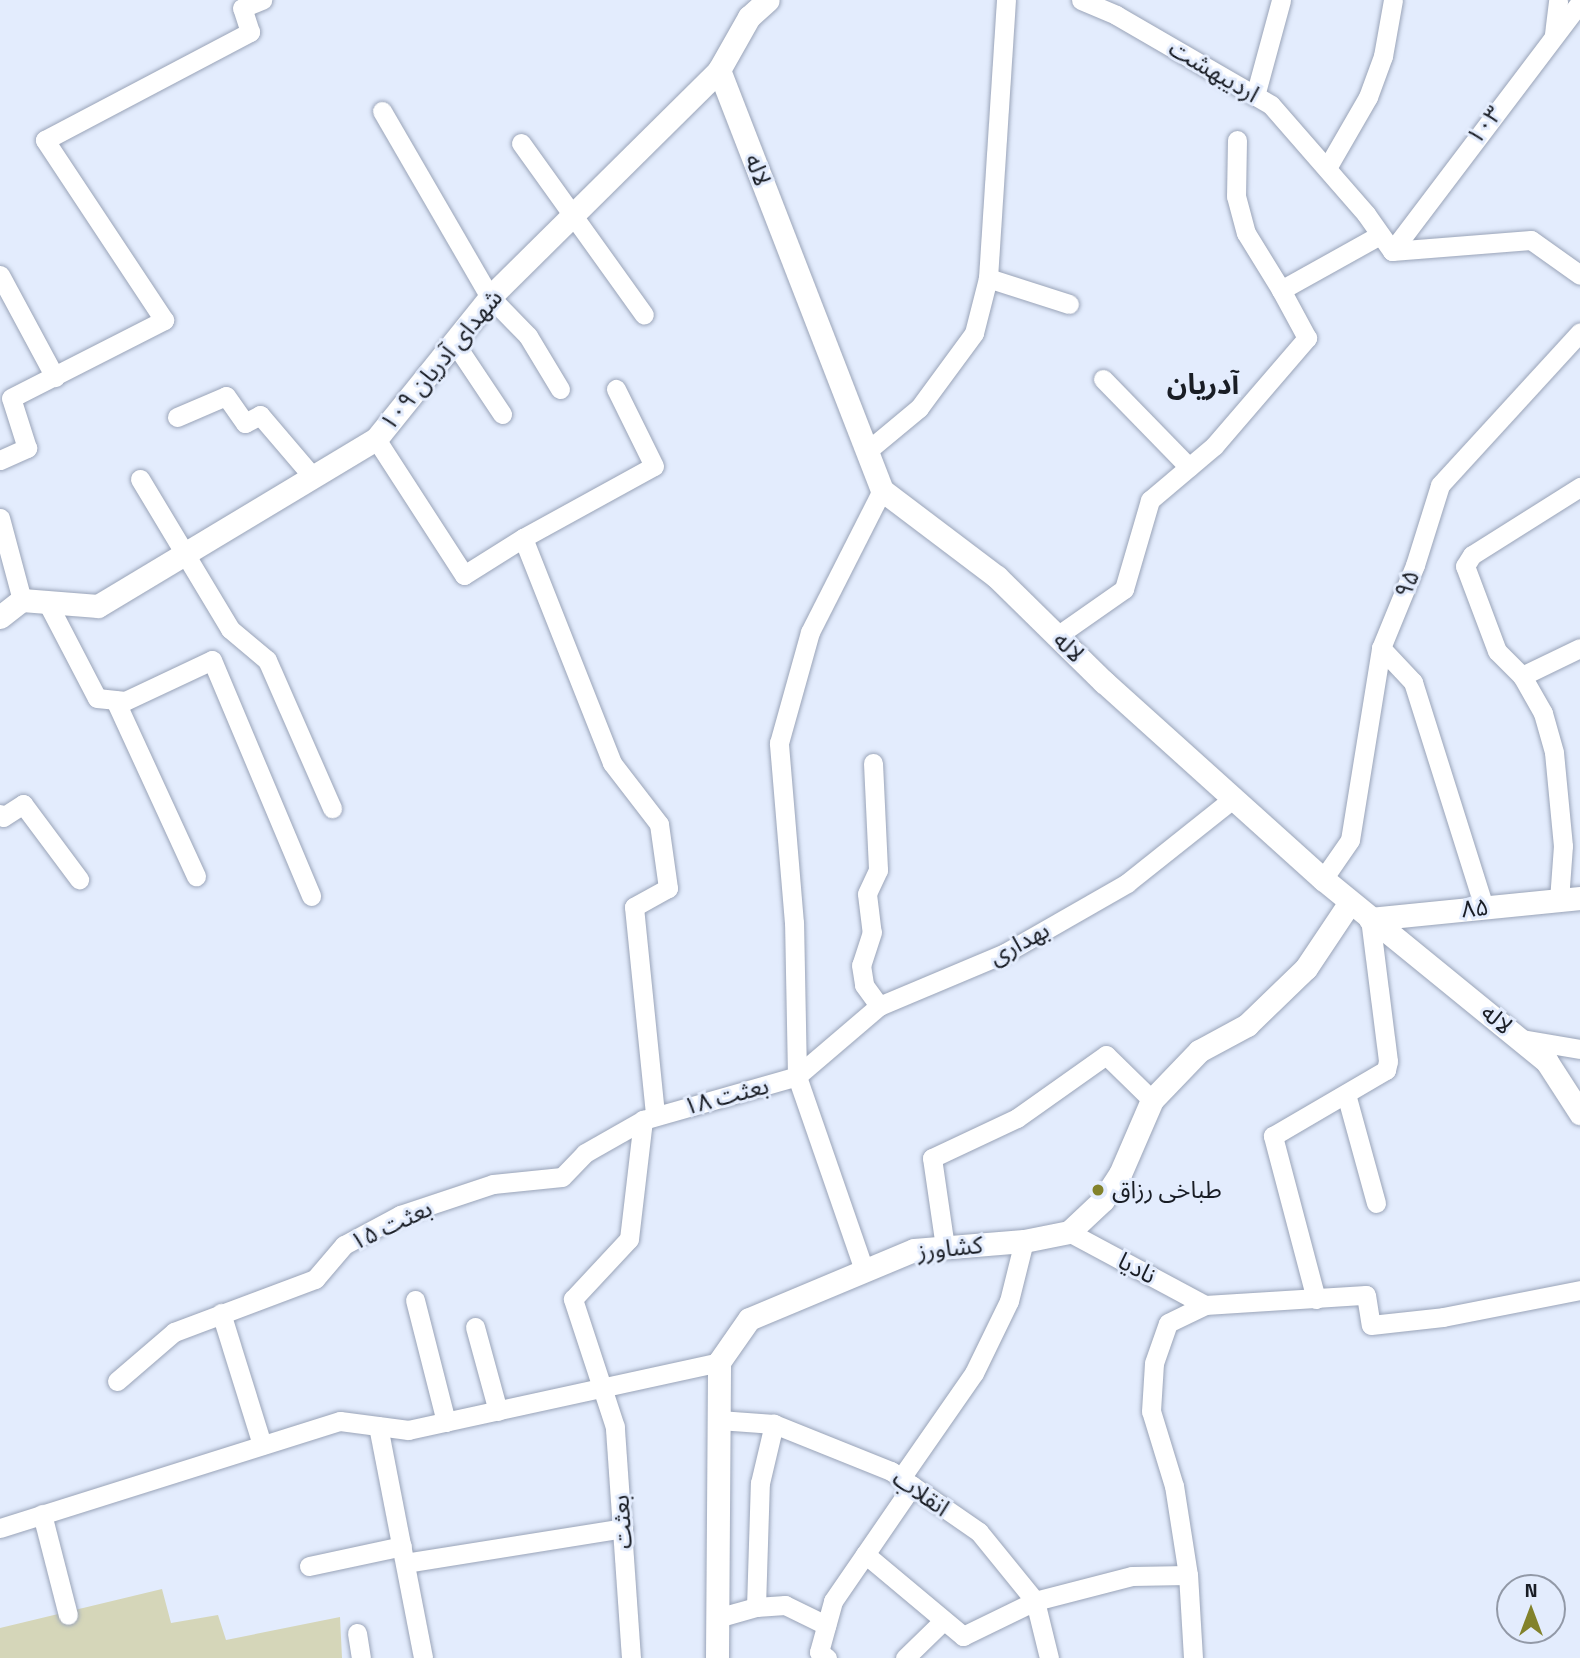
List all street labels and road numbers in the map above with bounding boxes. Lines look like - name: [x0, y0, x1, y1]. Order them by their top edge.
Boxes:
- street label: اردیبهشت: [1164, 34, 1264, 108]
- street label: ۱۰۳: [1460, 100, 1508, 150]
- street label: لاله: [739, 150, 777, 190]
- street label: شهدای آدریان ۱۰۹: [374, 284, 508, 436]
- street label: ۹۵: [1389, 566, 1425, 602]
- street label: لاله: [1048, 626, 1090, 668]
- street label: ۸۵: [1460, 892, 1490, 924]
- street label: بهداری: [984, 915, 1054, 971]
- street label: لاله: [1476, 998, 1518, 1040]
- street label: بعثت ۱۸: [680, 1071, 772, 1121]
- street label: بعثت ۱۵: [346, 1194, 436, 1256]
- street label: کشاورز: [916, 1230, 984, 1266]
- street label: نادیا: [1113, 1246, 1161, 1290]
- street label: انقلاب: [887, 1464, 955, 1522]
- street label: بعثت: [606, 1494, 638, 1550]

